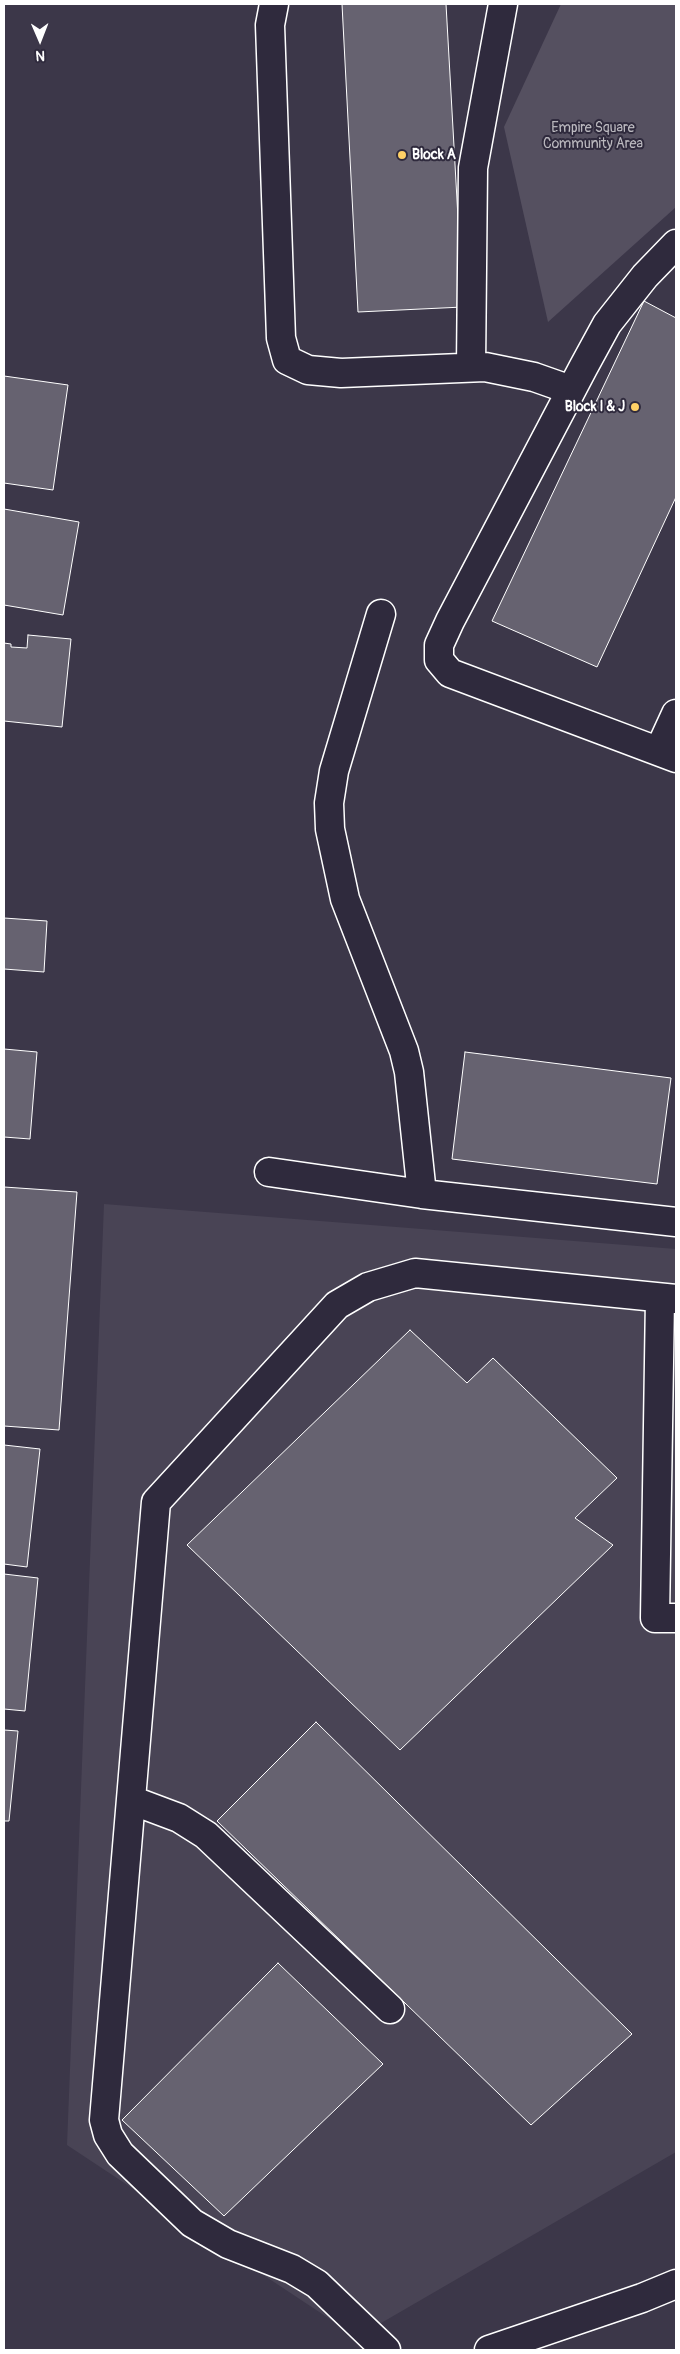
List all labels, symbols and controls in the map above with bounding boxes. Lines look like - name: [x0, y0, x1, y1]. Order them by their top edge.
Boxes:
- north arrow: [15, 15, 65, 65]
- text: N: [35, 47, 45, 64]
- park label: Empire Square Community Area: [543, 120, 643, 152]
- place label: Block A: [412, 147, 456, 163]
- marker: Block A: [396, 149, 408, 161]
- place label: Block I & J: [565, 399, 625, 415]
- marker: Block I & J: [629, 401, 641, 413]

